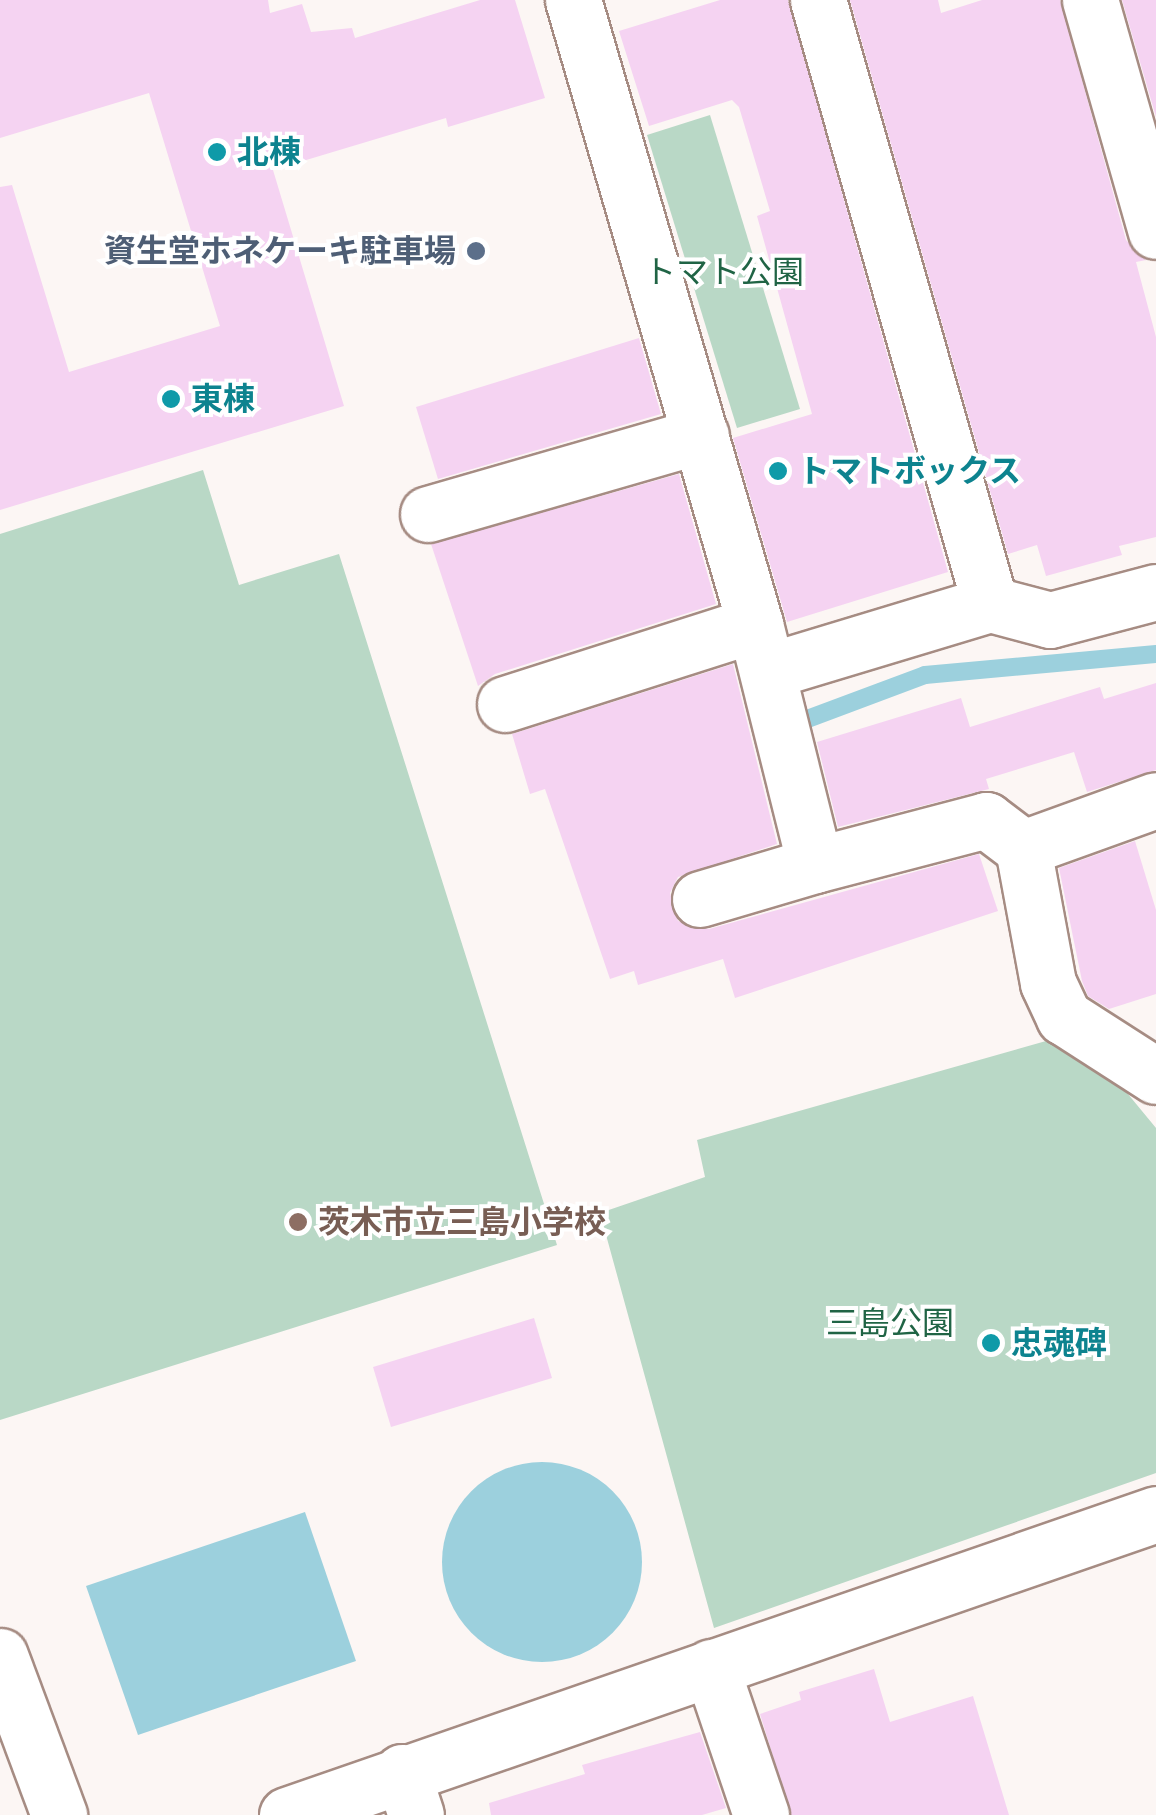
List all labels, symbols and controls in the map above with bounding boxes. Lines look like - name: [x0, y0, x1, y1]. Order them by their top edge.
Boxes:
- place label: 北棟: [237, 133, 301, 171]
- marker: 北棟: [206, 141, 228, 163]
- place label: 資生堂ホネケーキ駐車場: [104, 232, 456, 270]
- marker: 資生堂ホネケーキ駐車場: [465, 240, 487, 262]
- park label: トマト公園: [644, 253, 804, 291]
- place label: 東棟: [191, 380, 255, 418]
- marker: 東棟: [160, 388, 182, 410]
- place label: トマトボックス: [798, 452, 1022, 490]
- marker: トマトボックス: [767, 460, 789, 482]
- place label: 茨木市立三島小学校: [318, 1203, 606, 1241]
- marker: 茨木市立三島小学校: [287, 1211, 309, 1233]
- park label: 三島公園: [826, 1304, 954, 1342]
- place label: 忠魂碑: [1011, 1324, 1107, 1362]
- marker: 忠魂碑: [980, 1332, 1002, 1354]

